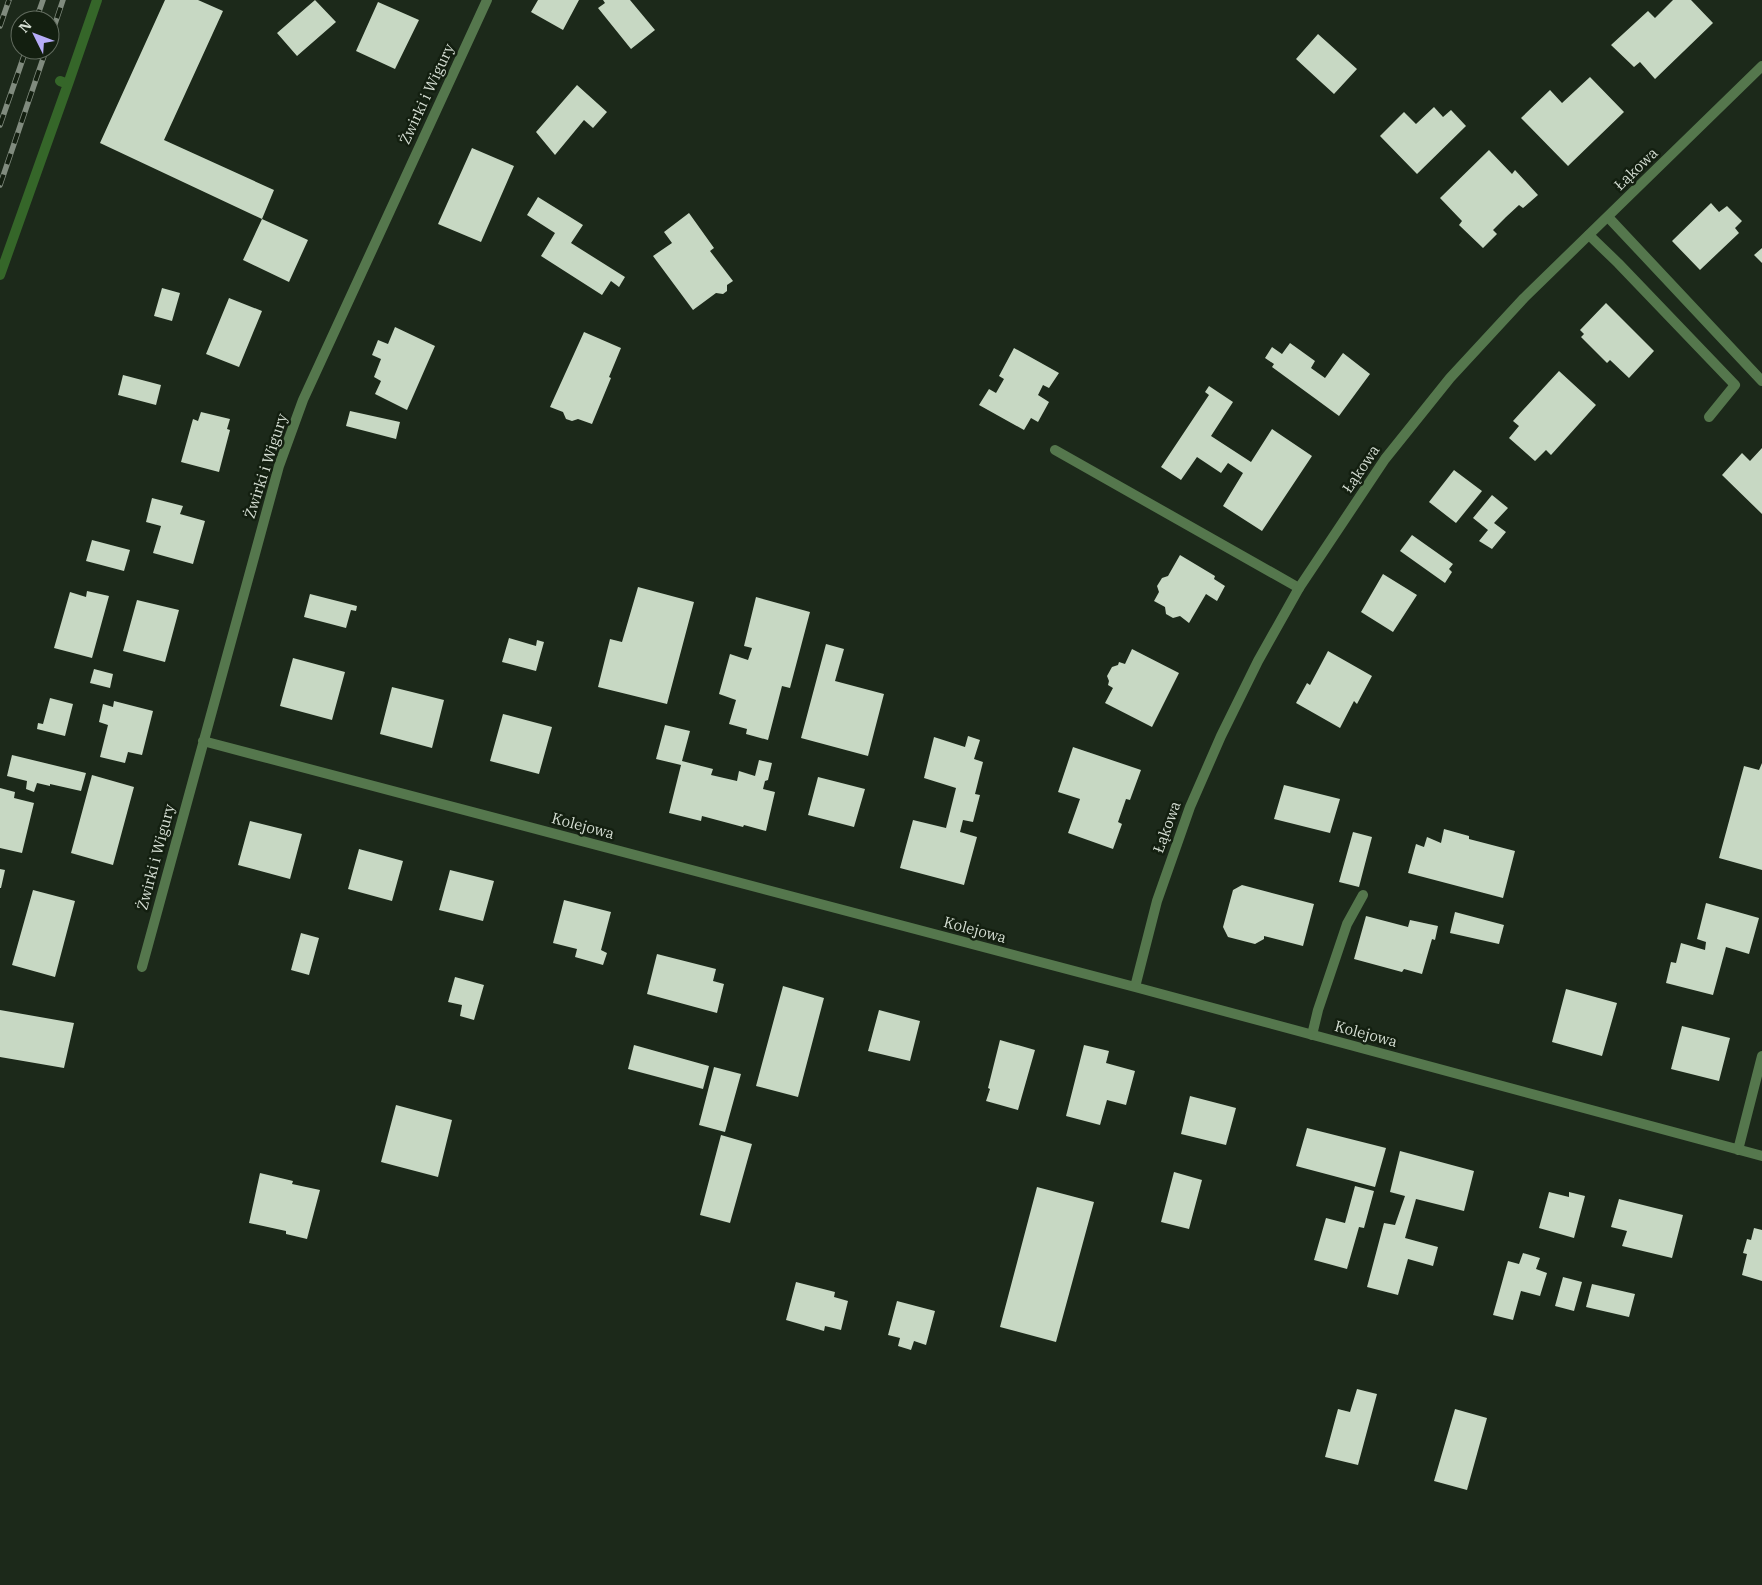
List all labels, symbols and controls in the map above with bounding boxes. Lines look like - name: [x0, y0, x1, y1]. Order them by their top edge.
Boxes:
- north arrow: [10, 10, 60, 60]
- text: N: [15, 16, 36, 36]
- street label: Żwirki i Wigury: [395, 40, 458, 147]
- street label: Łąkowa: [1610, 143, 1662, 194]
- street label: Żwirki i Wigury: [240, 411, 291, 521]
- street label: Łąkowa: [1338, 441, 1383, 496]
- street label: Łąkowa: [1148, 798, 1185, 855]
- street label: Żwirki i Wigury: [132, 802, 179, 912]
- street label: Kolejowa: [550, 808, 616, 843]
- street label: Kolejowa: [942, 912, 1008, 947]
- street label: Kolejowa: [1333, 1016, 1399, 1051]

